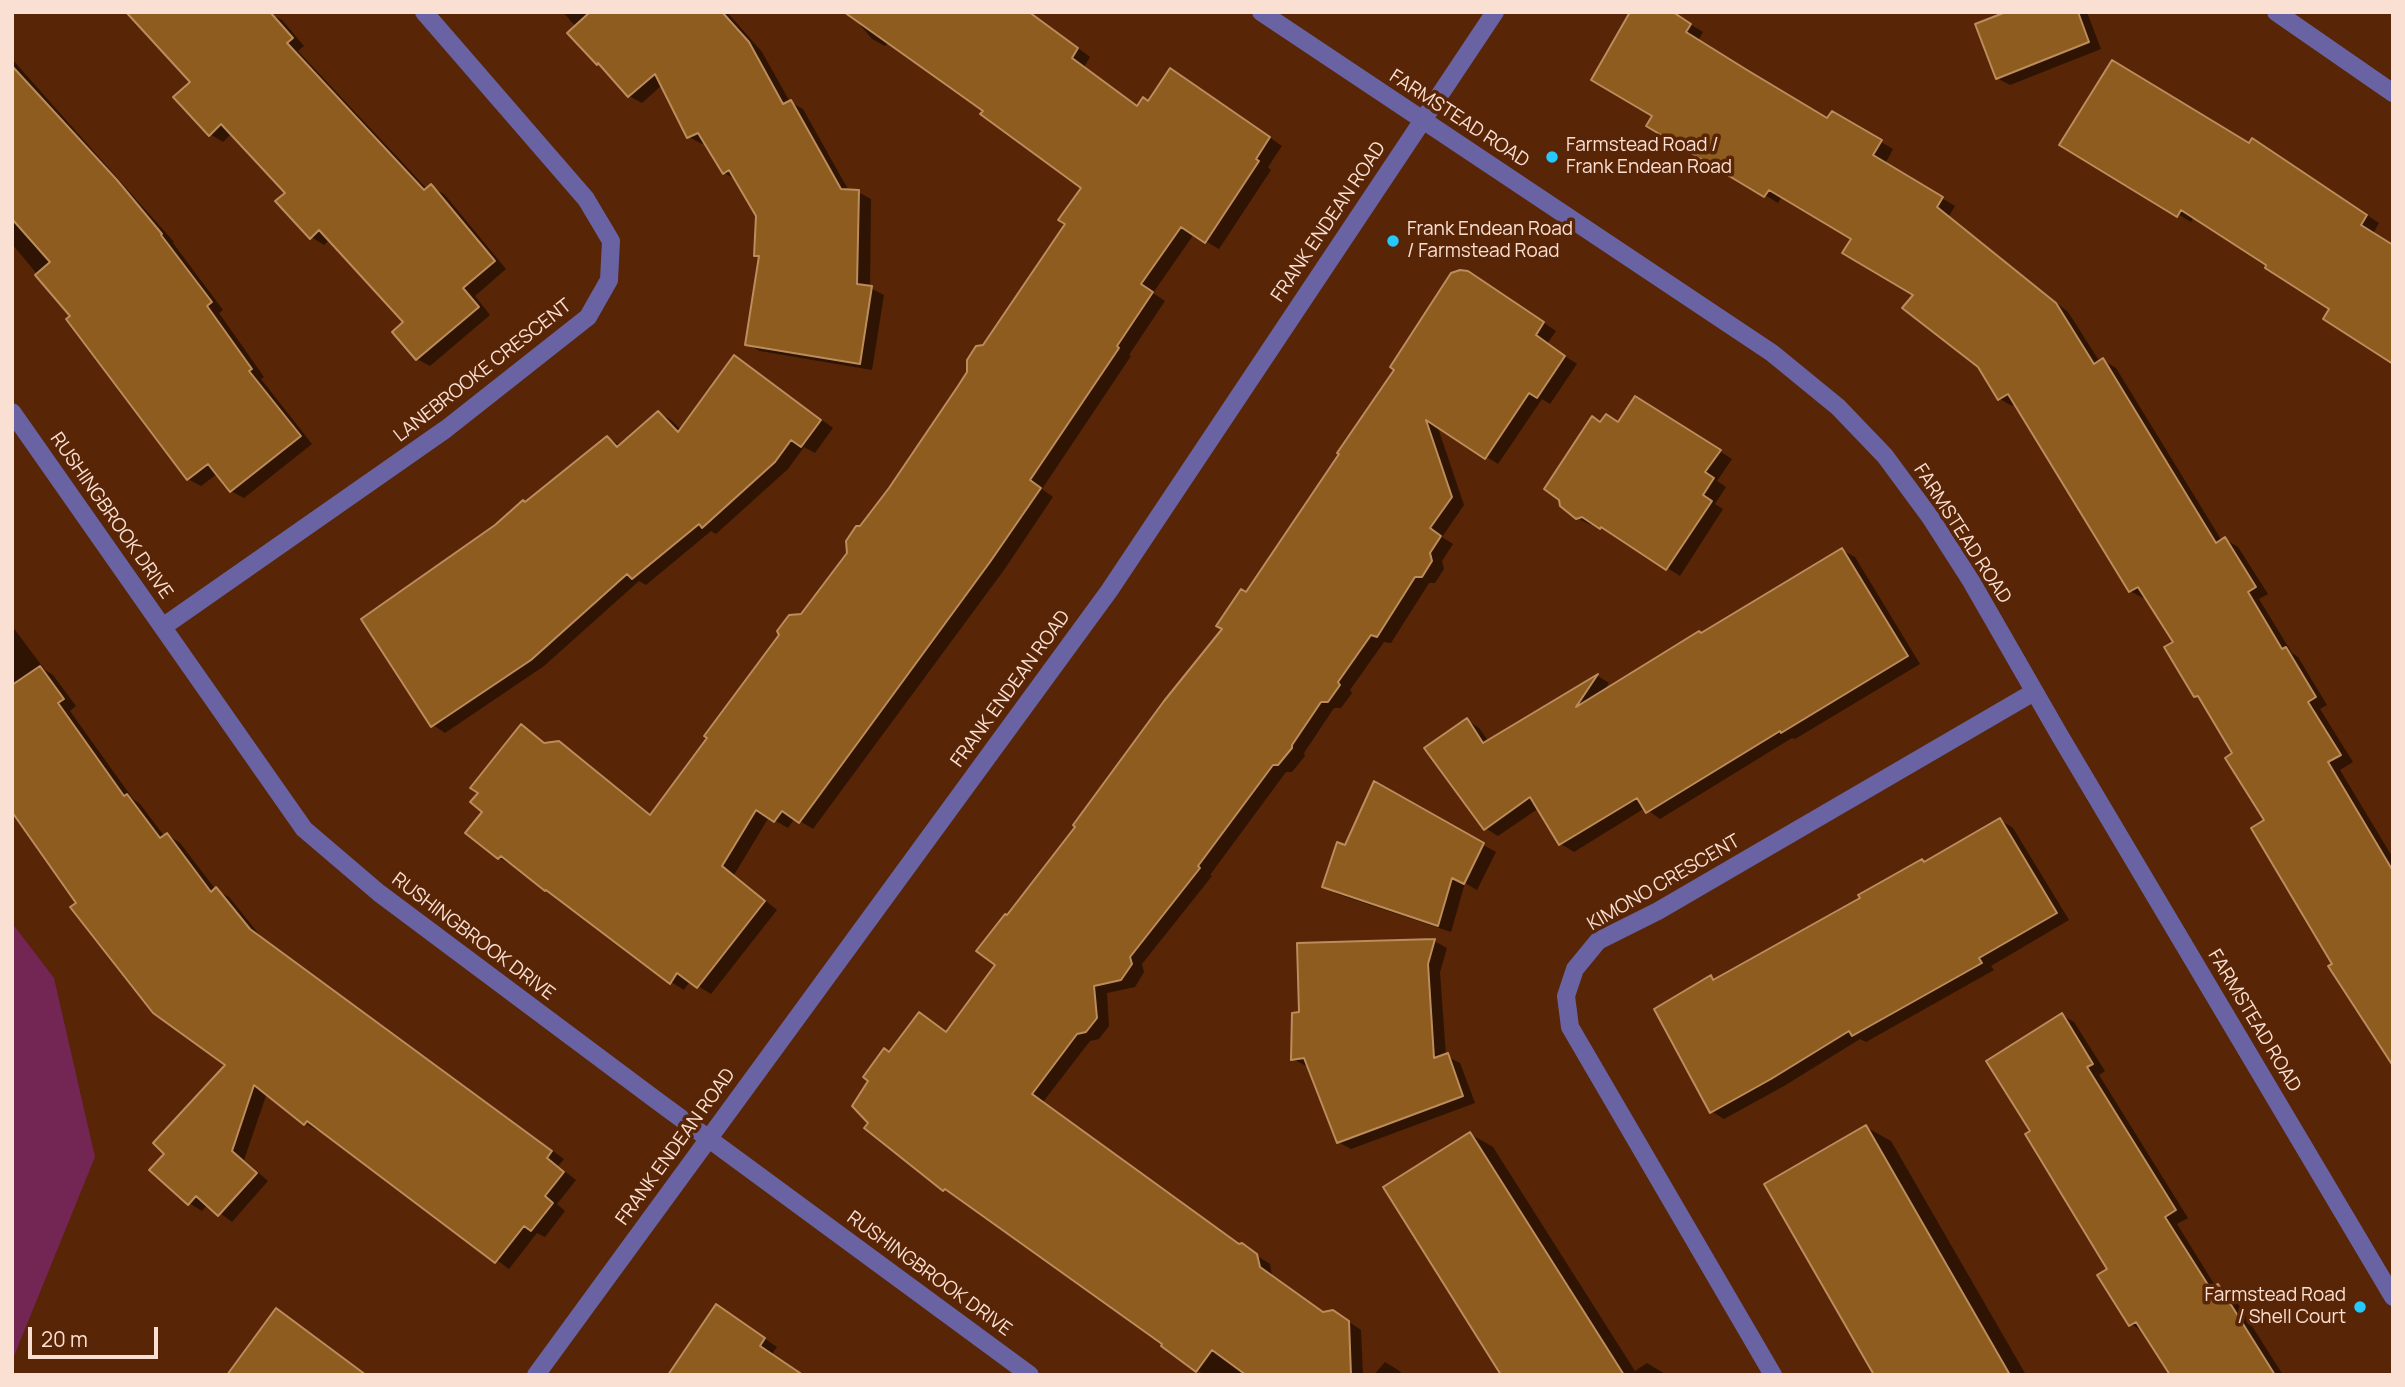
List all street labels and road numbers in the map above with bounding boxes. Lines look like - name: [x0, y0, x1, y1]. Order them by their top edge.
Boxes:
- street label: FARMSTEAD ROAD: [1385, 65, 1533, 173]
- street label: FRANK ENDEAN ROAD: [1267, 138, 1391, 306]
- street label: LANEBROOKE CRESCENT: [390, 295, 576, 447]
- street label: RUSHINGBROOK DRIVE: [45, 428, 177, 604]
- street label: FARMSTEAD ROAD: [1908, 460, 2016, 608]
- street label: FRANK ENDEAN ROAD: [947, 606, 1075, 772]
- street label: KIMONO CRESCENT: [1584, 830, 1744, 936]
- street label: RUSHINGBROOK DRIVE: [387, 868, 559, 1006]
- street label: FARMSTEAD ROAD: [2203, 946, 2305, 1096]
- street label: FRANK ENDEAN ROAD: [612, 1064, 740, 1230]
- street label: RUSHINGBROOK DRIVE: [842, 1207, 1016, 1341]

